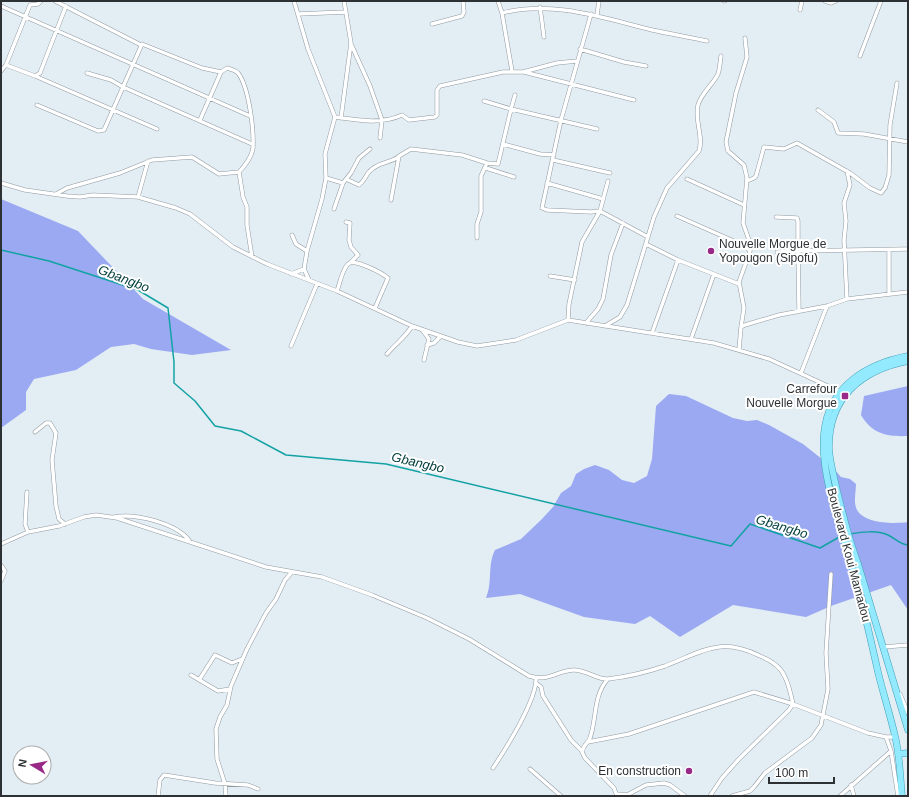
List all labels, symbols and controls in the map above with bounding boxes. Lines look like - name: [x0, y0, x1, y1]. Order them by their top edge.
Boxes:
- place label: Nouvelle Morgue de Yopougon (Sipofu): [719, 237, 827, 265]
- marker: Nouvelle Morgue de Yopougon (Sipofu): [706, 246, 716, 256]
- water label: Gbangbo: [96, 262, 151, 295]
- place label: Carrefour Nouvelle Morgue: [746, 382, 837, 410]
- marker: Carrefour Nouvelle Morgue: [840, 391, 850, 401]
- water label: Gbangbo: [390, 449, 446, 476]
- street label: Boulevard Koui Mamadou: [824, 486, 874, 624]
- water label: Gbangbo: [754, 511, 810, 541]
- north arrow: [12, 745, 52, 785]
- text: N: [16, 758, 29, 768]
- scale bar: [769, 759, 834, 785]
- place label: En construction: [598, 764, 681, 778]
- marker: En construction: [684, 766, 694, 776]
- text: 100 m: [775, 766, 808, 780]

